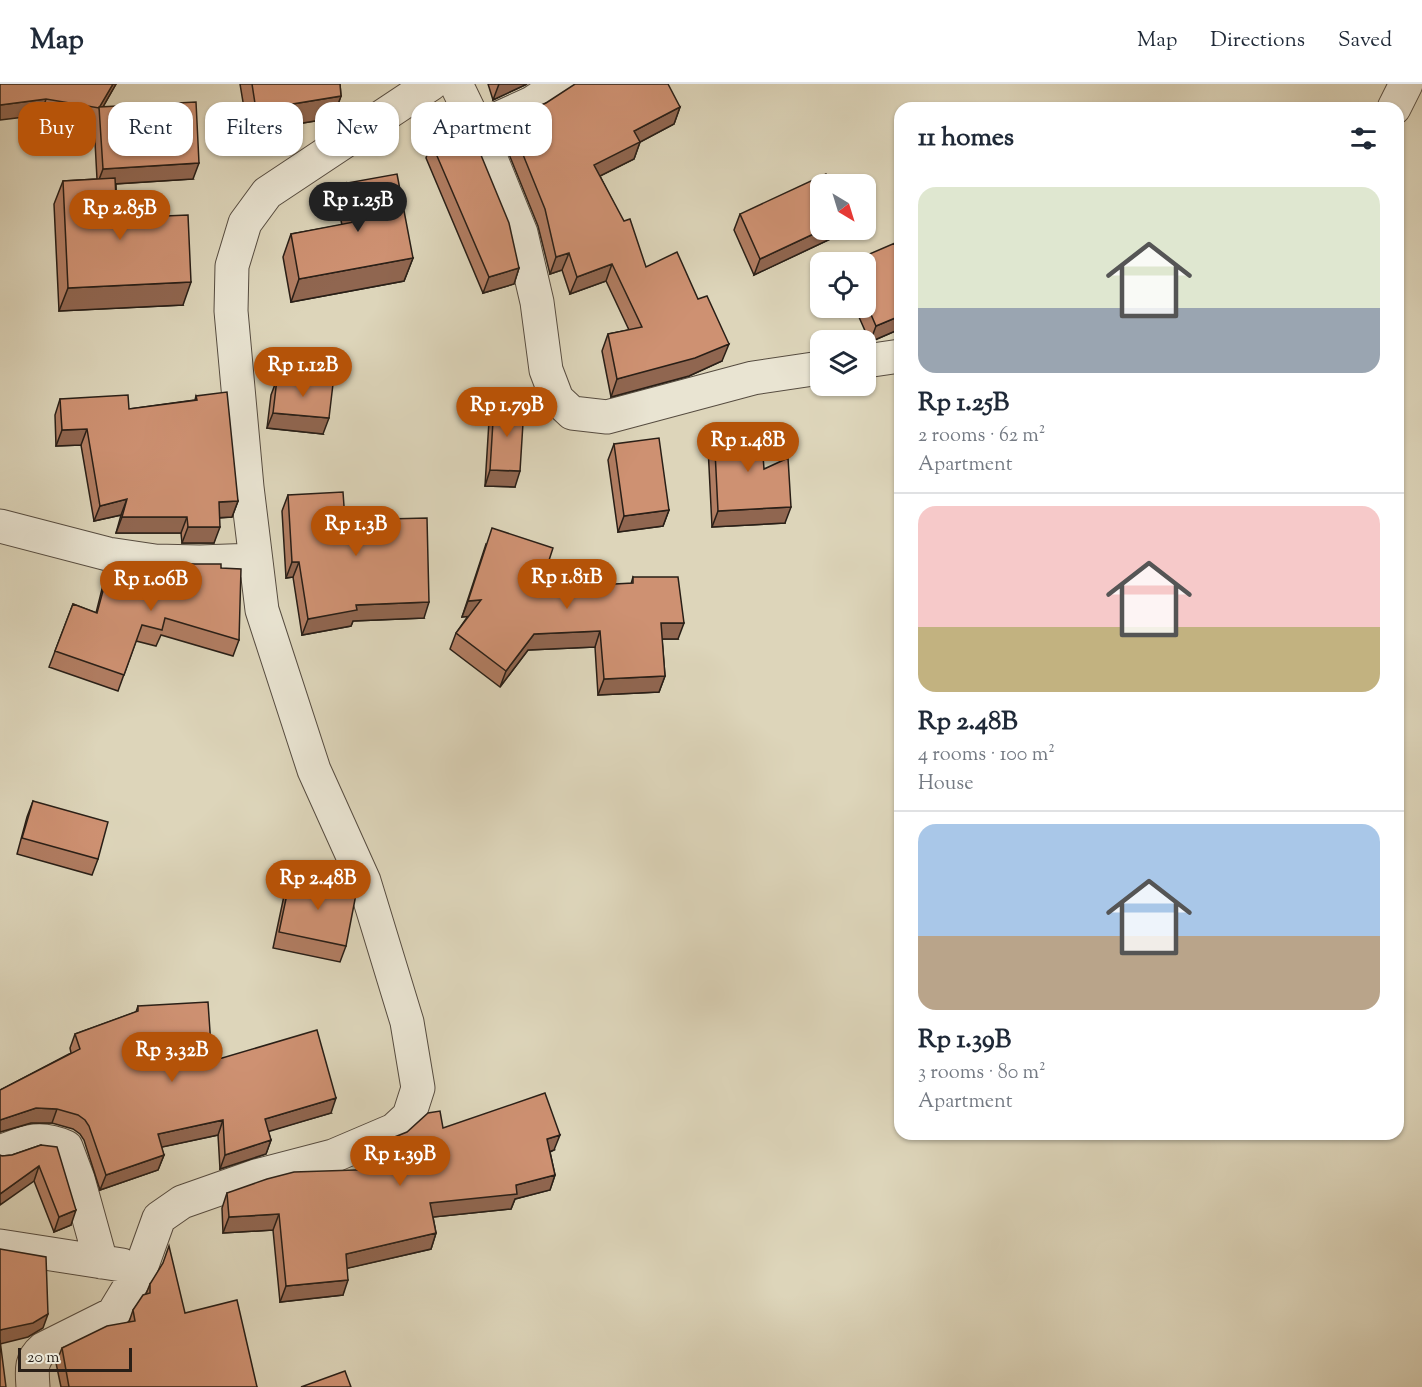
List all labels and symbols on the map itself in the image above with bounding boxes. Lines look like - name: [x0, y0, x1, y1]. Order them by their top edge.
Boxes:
- north arrow: [810, 174, 876, 240]
- pin: Rp 1.25B: [296, 182, 420, 233]
- pin: Rp 2.85B: [58, 190, 182, 241]
- pin: Rp 1.12B: [241, 347, 365, 398]
- pin: Rp 1.79B: [445, 387, 569, 438]
- pin: Rp 1.48B: [686, 422, 810, 473]
- pin: Rp 1.3B: [301, 506, 411, 557]
- pin: Rp 1.81B: [505, 559, 629, 610]
- pin: Rp 1.06B: [89, 561, 213, 612]
- pin: Rp 2.48B: [256, 860, 380, 911]
- pin: Rp 3.32B: [110, 1032, 234, 1083]
- pin: Rp 1.39B: [338, 1136, 462, 1187]
- scale bar: [18, 1345, 132, 1372]

